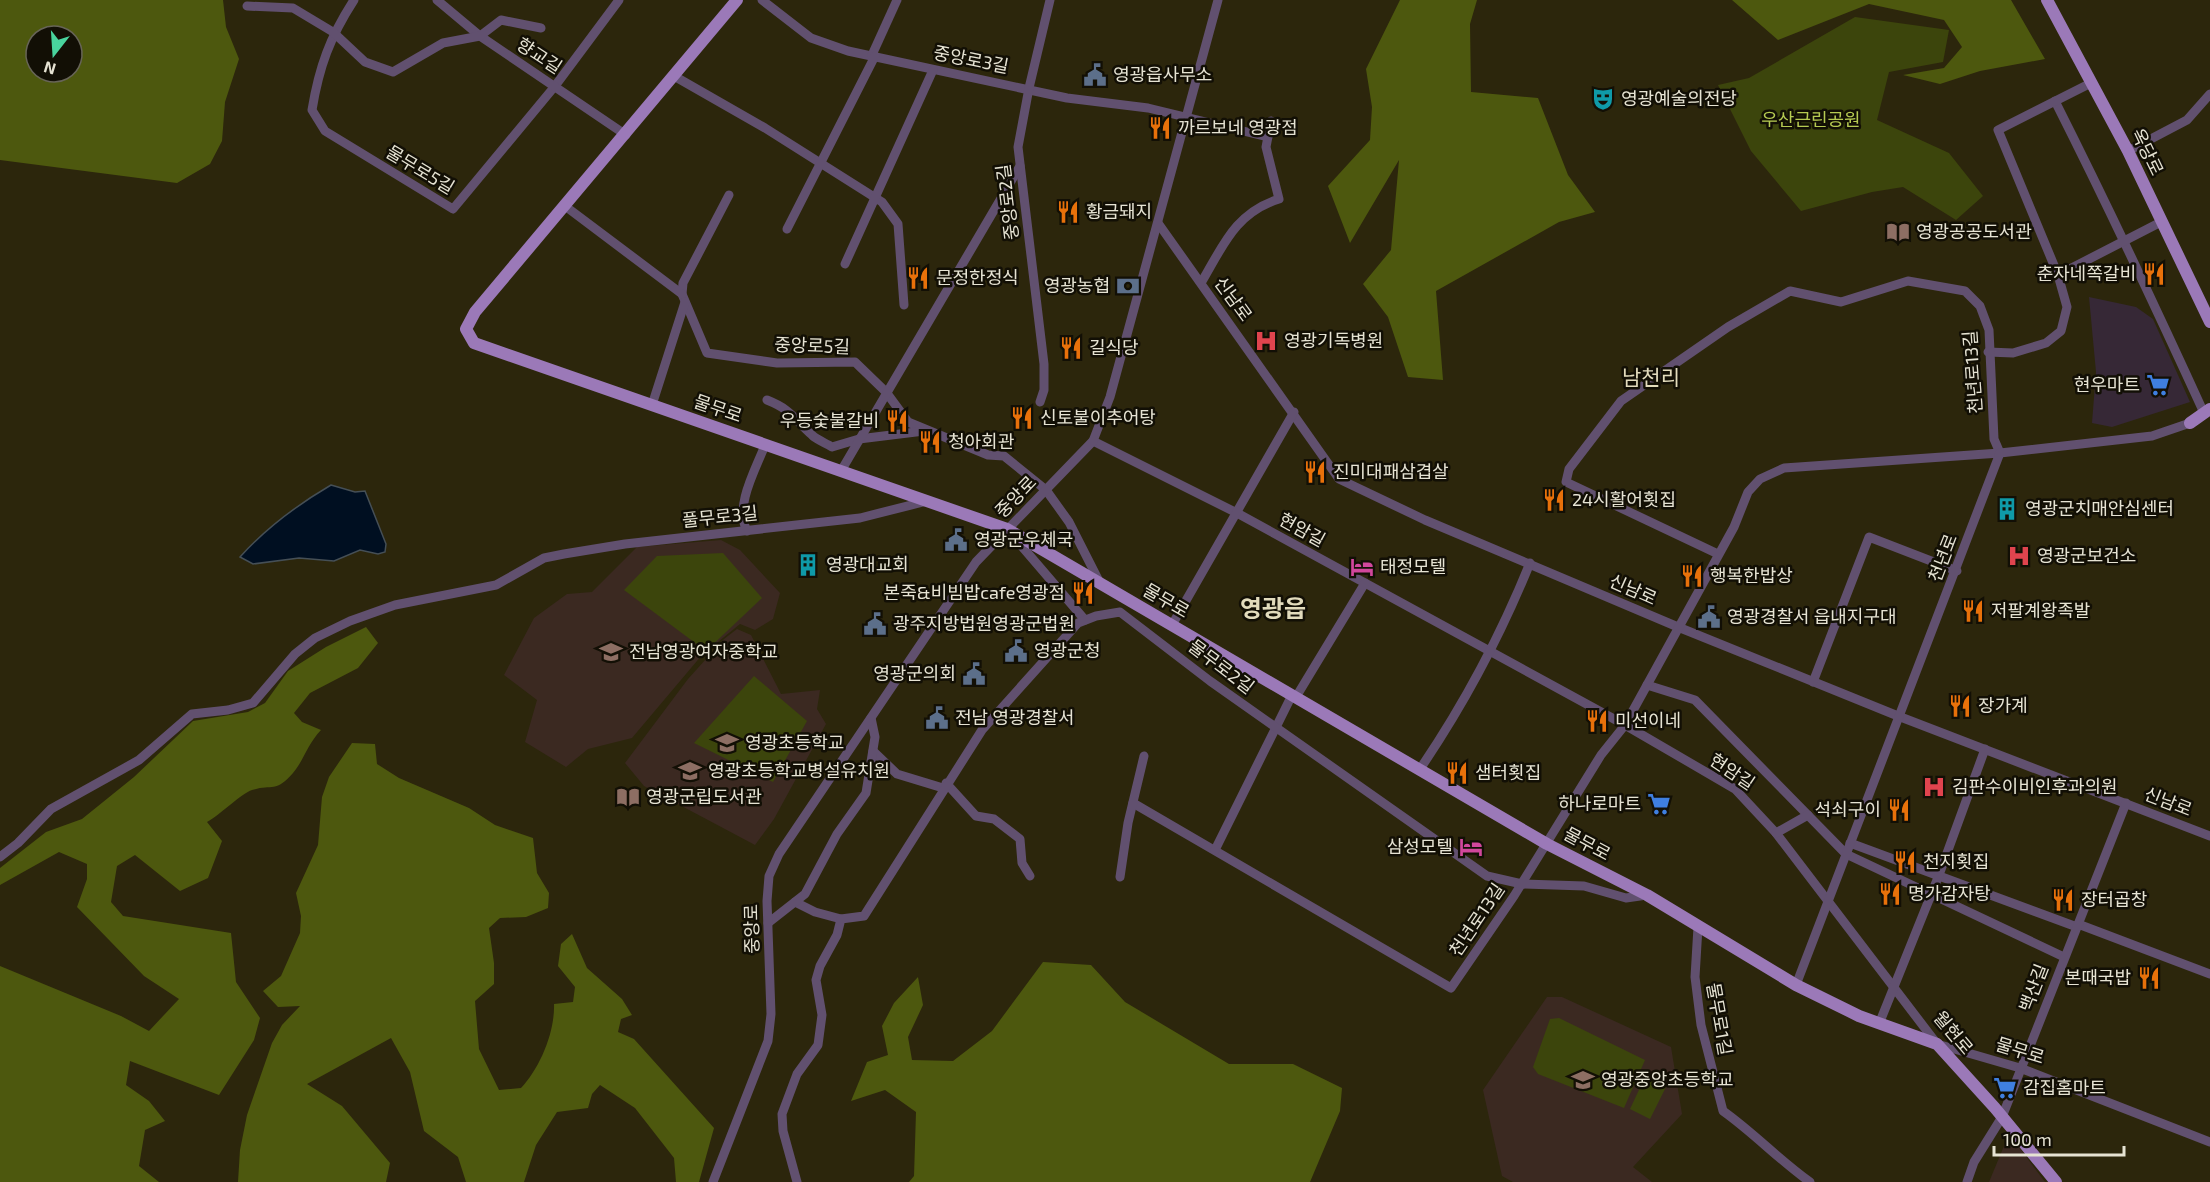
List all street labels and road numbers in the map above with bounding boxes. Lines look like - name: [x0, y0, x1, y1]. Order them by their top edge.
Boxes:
- street label: 향교길: [513, 32, 566, 78]
- street label: 중앙로3길: [932, 41, 1011, 77]
- street label: 옥당로: [2127, 124, 2169, 179]
- street label: 물무로5길: [382, 140, 459, 198]
- street label: 중앙로2길: [991, 163, 1023, 241]
- street label: 신남로: [1210, 272, 1257, 325]
- street label: 천년로13길: [1958, 330, 1986, 414]
- street label: 중앙로5길: [774, 333, 850, 357]
- street label: 물무로: [691, 390, 745, 427]
- street label: 중앙로: [990, 471, 1040, 522]
- street label: 풀무로3길: [681, 501, 759, 531]
- street label: 현암길: [1275, 507, 1330, 551]
- street label: 천년로: [1923, 531, 1961, 585]
- street label: 신남로: [1606, 569, 1661, 609]
- street label: 물무로: [1139, 578, 1194, 622]
- street label: 물무로2길: [1184, 634, 1259, 698]
- street label: 현암길: [1706, 748, 1759, 794]
- street label: 신남로: [2141, 782, 2195, 820]
- street label: 물무로: [1560, 822, 1615, 864]
- street label: 천년로13길: [1444, 879, 1509, 960]
- street label: 중앙로: [740, 904, 762, 954]
- street label: 백산길: [2014, 961, 2052, 1015]
- street label: 물무로1길: [1703, 981, 1737, 1057]
- street label: 월현로: [1929, 1006, 1978, 1058]
- street label: 물무로: [1993, 1032, 2047, 1068]

